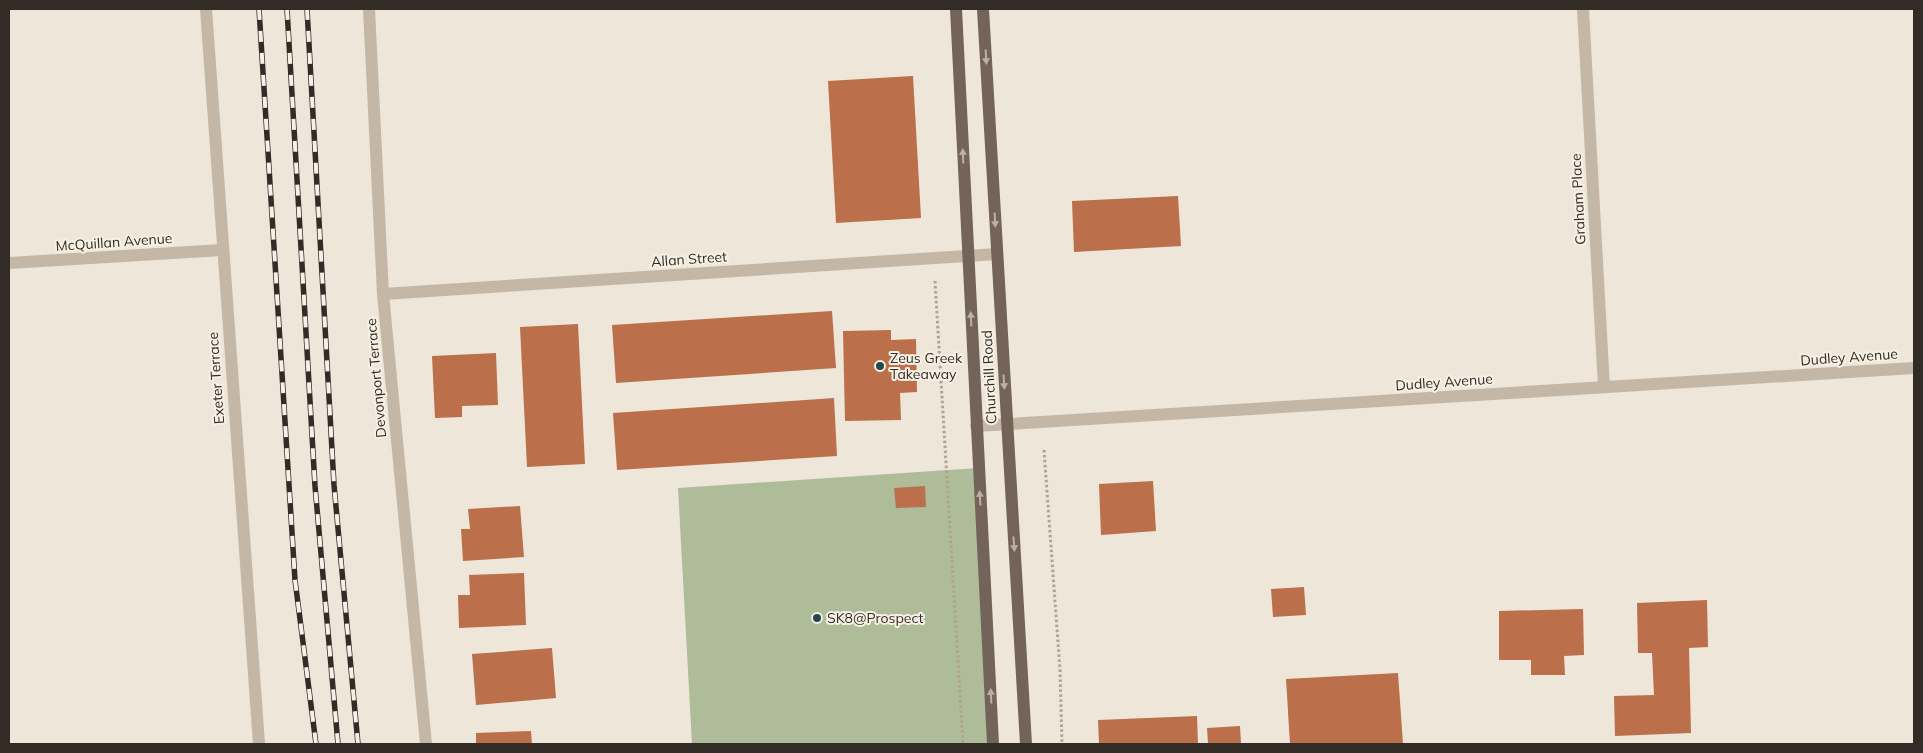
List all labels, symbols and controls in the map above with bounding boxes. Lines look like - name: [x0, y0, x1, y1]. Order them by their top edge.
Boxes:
- one-way arrow: [982, 50, 990, 66]
- one-way arrow: [959, 148, 967, 164]
- street label: Graham Place: [1567, 153, 1589, 245]
- one-way arrow: [991, 212, 999, 228]
- street label: McQuillan Avenue: [55, 229, 173, 255]
- street label: Allan Street: [650, 247, 728, 271]
- one-way arrow: [966, 310, 974, 326]
- street label: Devonport Terrace: [362, 318, 390, 438]
- street label: Churchill Road: [978, 330, 1000, 424]
- street label: Exeter Terrace: [204, 331, 228, 425]
- street label: Dudley Avenue: [1800, 345, 1898, 369]
- place label: Zeus Greek Takeaway: [890, 349, 963, 383]
- marker: Zeus Greek Takeaway: [874, 360, 886, 372]
- street label: Dudley Avenue: [1395, 370, 1493, 394]
- one-way arrow: [1001, 374, 1009, 390]
- one-way arrow: [975, 490, 983, 506]
- one-way arrow: [1011, 536, 1019, 552]
- place label: SK8@Prospect: [827, 609, 923, 627]
- marker: SK8@Prospect: [811, 612, 823, 624]
- one-way arrow: [986, 687, 994, 703]

